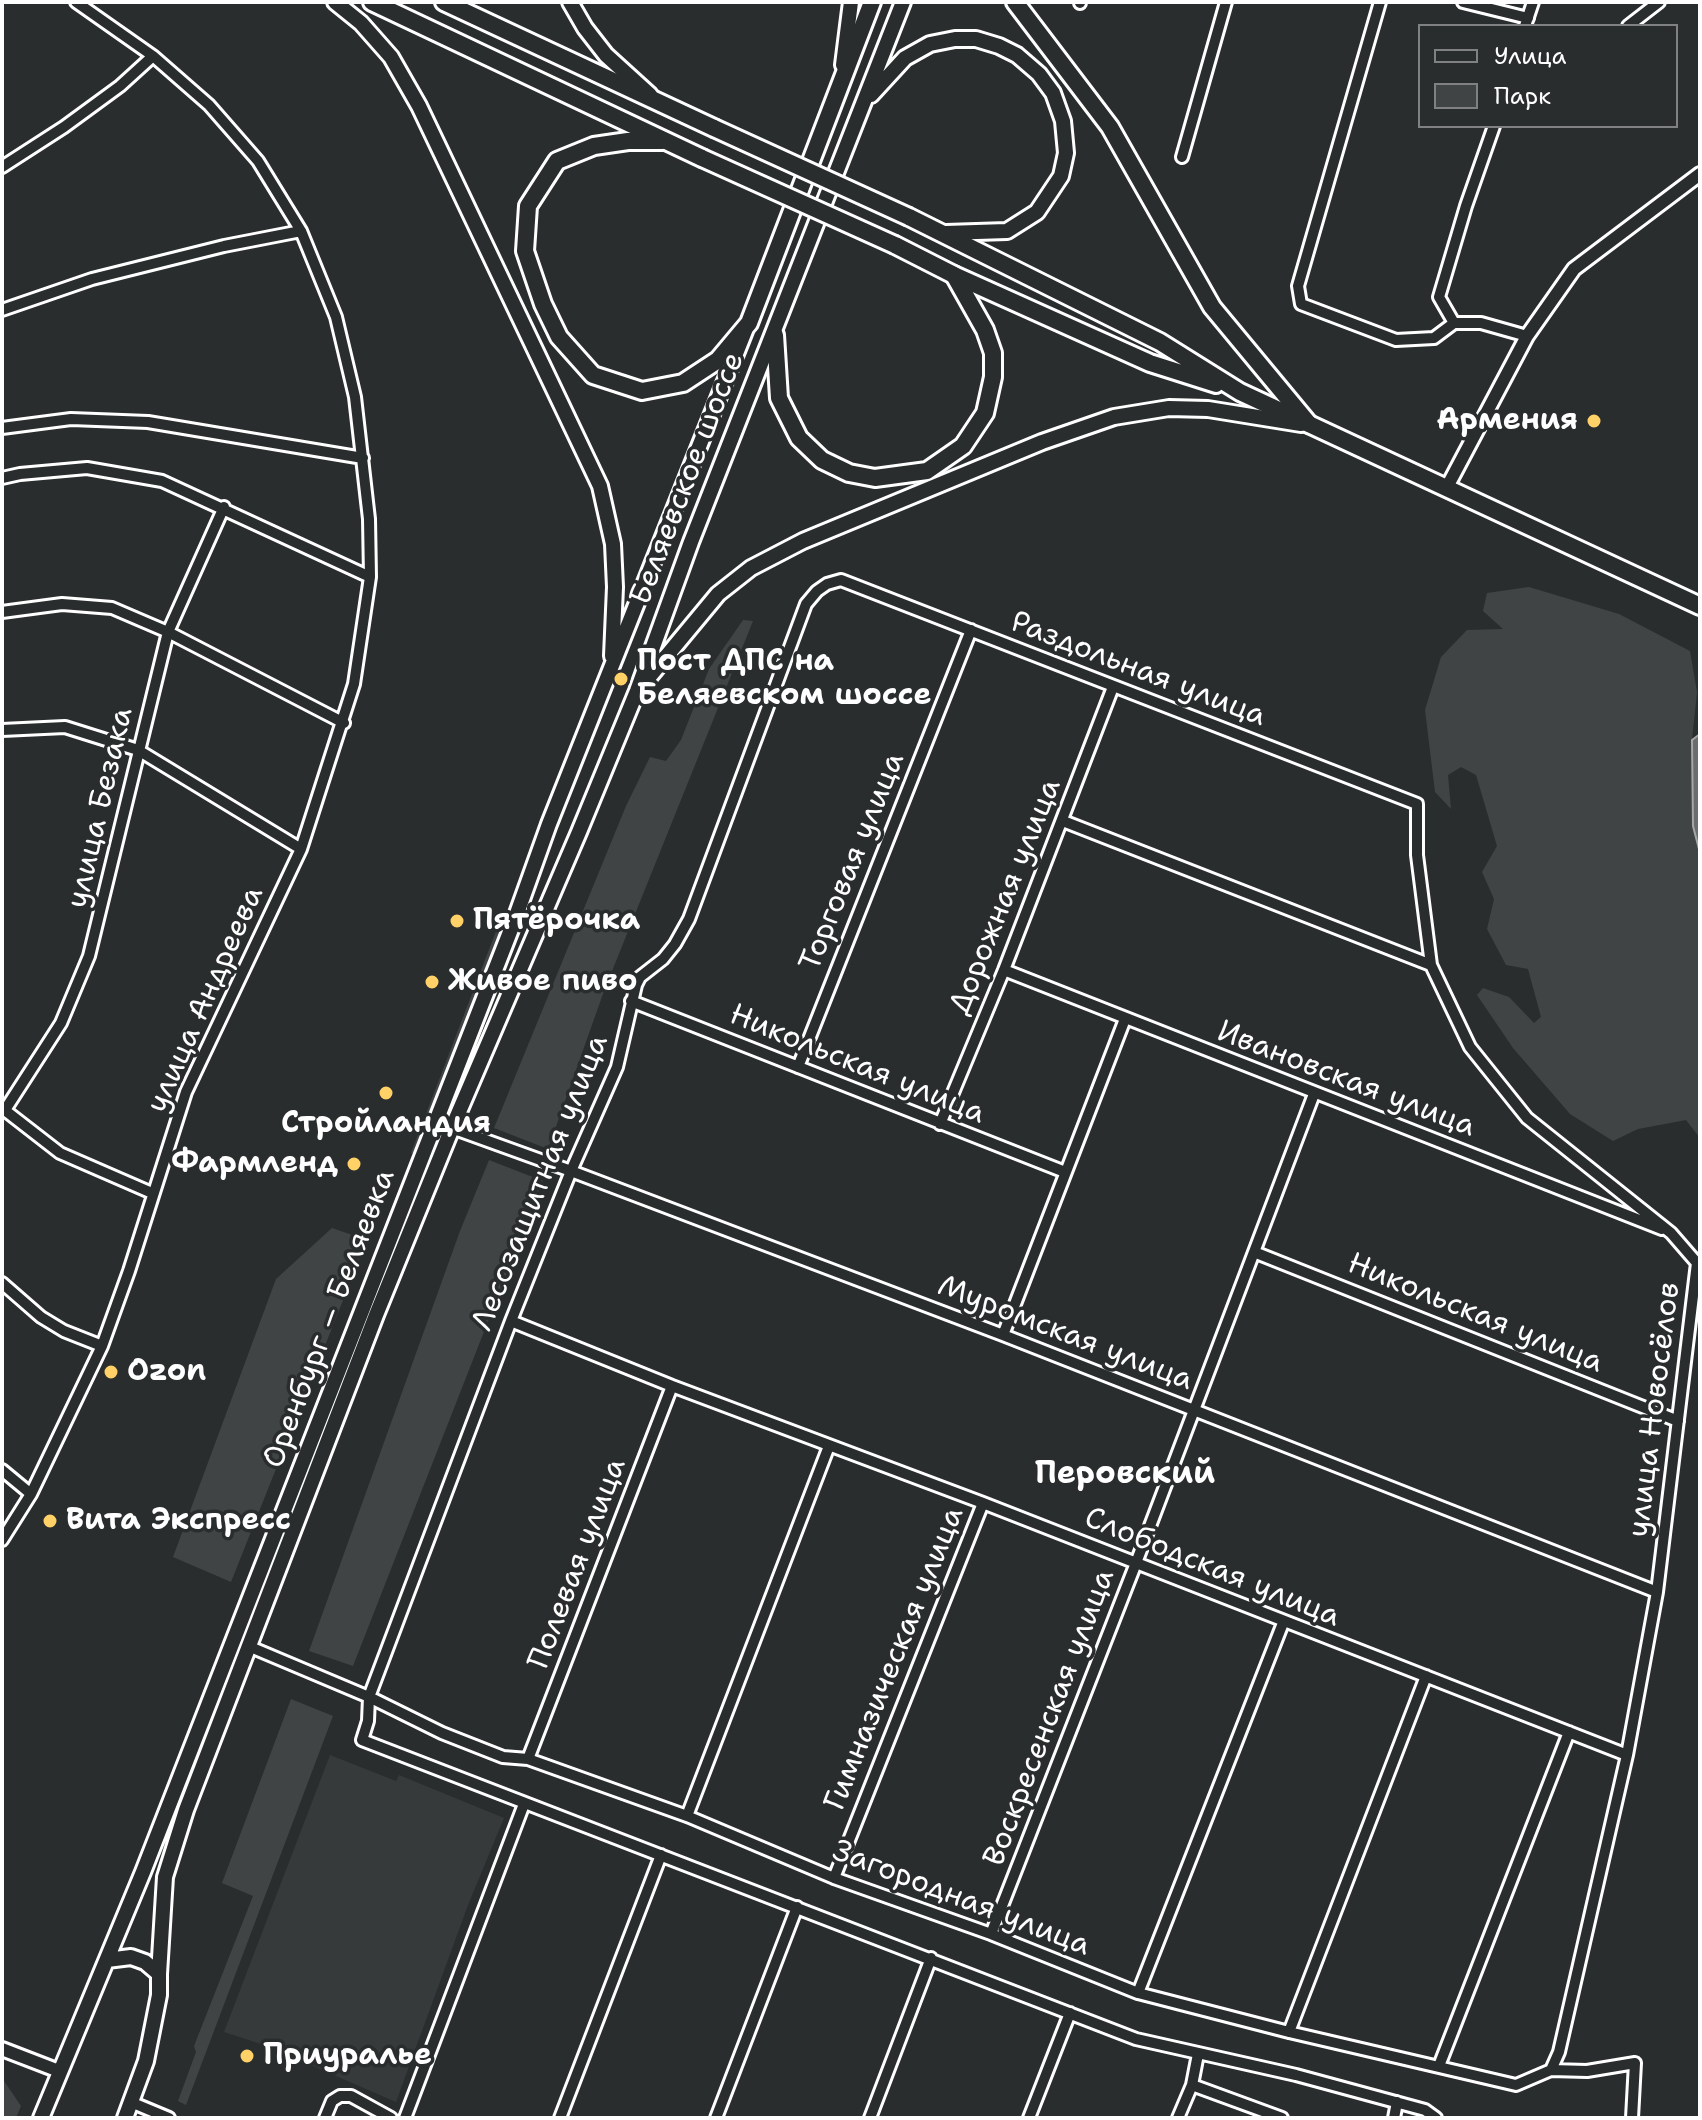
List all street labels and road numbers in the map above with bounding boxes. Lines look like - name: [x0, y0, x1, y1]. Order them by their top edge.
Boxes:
- street label: Беляевское шоссе: [623, 348, 753, 610]
- street label: Раздольная улица: [1005, 605, 1271, 735]
- street label: улица Безака: [60, 704, 142, 912]
- street label: Торговая улица: [793, 748, 913, 976]
- street label: Дорожная улица: [942, 774, 1070, 1020]
- street label: улица Андреева: [140, 881, 272, 1119]
- street label: Никольская улица: [724, 997, 990, 1133]
- street label: Ивановская улица: [1212, 1014, 1480, 1146]
- street label: Лесозащитная улица: [465, 1030, 617, 1336]
- street label: Оренбург – Беляевка: [256, 1165, 404, 1473]
- street label: Никольская улица: [1342, 1246, 1608, 1382]
- street label: Муромская улица: [932, 1269, 1198, 1399]
- street label: улица Новосёлов: [1622, 1281, 1688, 1539]
- street label: Полевая улица: [521, 1454, 635, 1674]
- street label: Слободская улица: [1079, 1500, 1345, 1636]
- street label: Гимназическая улица: [818, 1502, 972, 1816]
- street label: Воскресенская улица: [977, 1565, 1123, 1871]
- street label: Загородная улица: [827, 1833, 1095, 1965]

